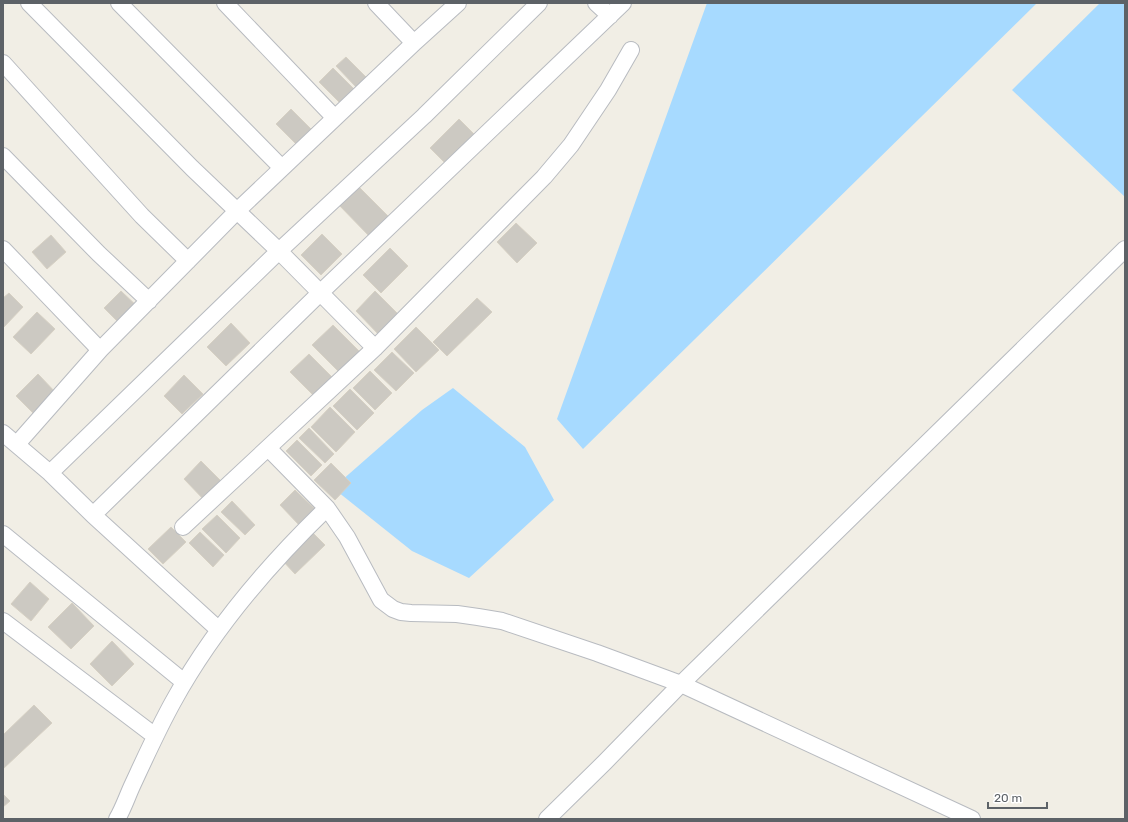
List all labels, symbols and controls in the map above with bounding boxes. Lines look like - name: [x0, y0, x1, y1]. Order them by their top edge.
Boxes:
- scale bar: [988, 784, 1047, 810]
- text: 20 m: [994, 791, 1022, 805]

